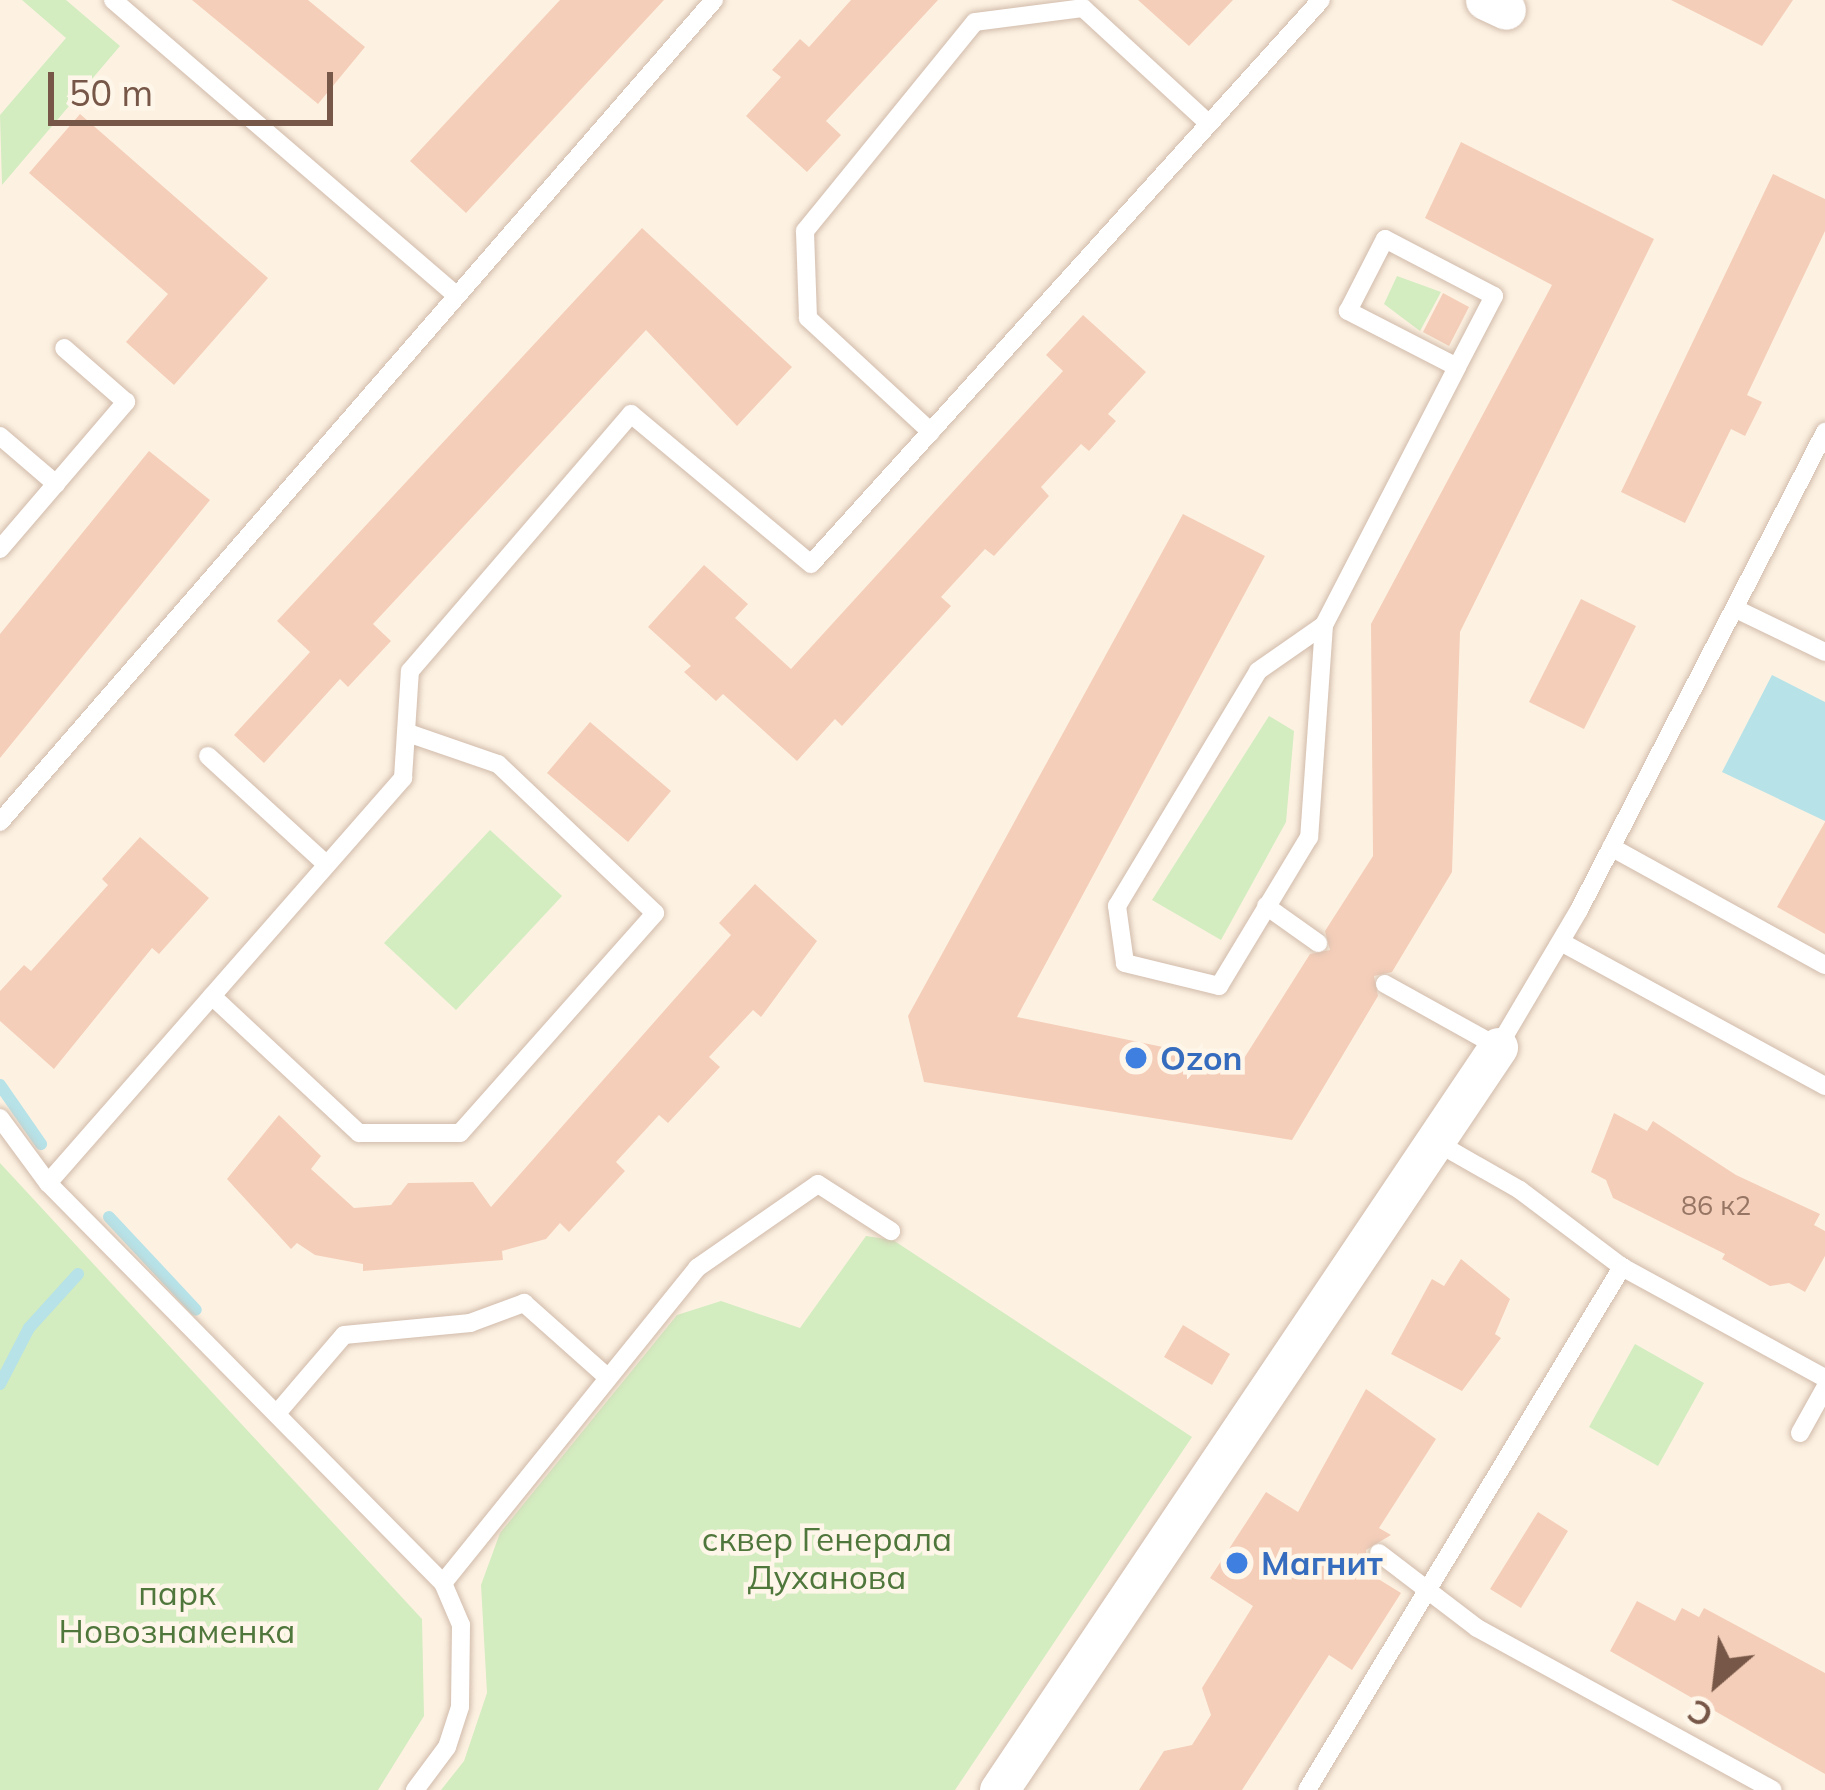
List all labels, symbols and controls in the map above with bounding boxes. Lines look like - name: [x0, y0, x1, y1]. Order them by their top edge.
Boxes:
- scale bar: [54, 48, 339, 122]
- text: 50 m: [69, 70, 153, 115]
- place label: Ozon: [1160, 1038, 1242, 1078]
- marker: Ozon: [1123, 1045, 1149, 1071]
- house number: 86 к2: [1681, 1190, 1751, 1222]
- park label: сквер Генерала Духанова: [702, 1519, 952, 1597]
- place label: Магнит: [1261, 1543, 1383, 1583]
- marker: Магнит: [1224, 1550, 1250, 1576]
- park label: парк Новознаменка: [59, 1573, 295, 1651]
- north arrow: [1657, 1622, 1777, 1742]
- text: С: [1680, 1691, 1719, 1738]

